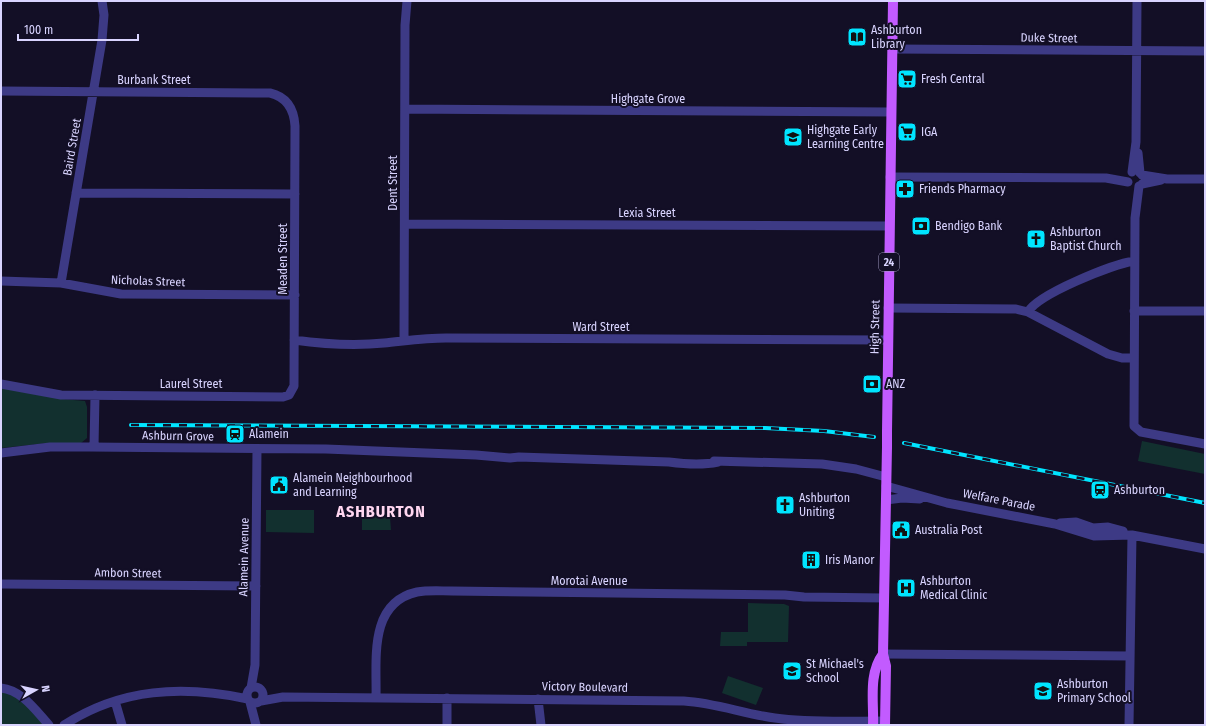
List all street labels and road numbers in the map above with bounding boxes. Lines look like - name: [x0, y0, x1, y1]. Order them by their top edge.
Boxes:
- street label: Duke Street: [1020, 31, 1078, 45]
- street label: Burbank Street: [117, 73, 191, 87]
- street label: Highgate Grove: [611, 92, 685, 106]
- street label: Baird Street: [60, 117, 84, 177]
- street label: Dent Street: [386, 155, 400, 211]
- street label: Lexia Street: [618, 206, 676, 220]
- street label: Meaden Street: [276, 223, 290, 295]
- road number: 24: [879, 253, 899, 271]
- street label: Nicholas Street: [111, 273, 186, 289]
- street label: High Street: [868, 300, 882, 354]
- street label: Ward Street: [572, 320, 630, 334]
- street label: Laurel Street: [160, 377, 222, 391]
- street label: Ashburn Grove: [142, 428, 214, 444]
- street label: Welfare Parade: [962, 486, 1036, 514]
- street label: Alamein Avenue: [236, 517, 252, 596]
- street label: Ambon Street: [94, 565, 162, 581]
- street label: Morotai Avenue: [551, 574, 627, 588]
- street label: Victory Boulevard: [542, 679, 628, 695]

